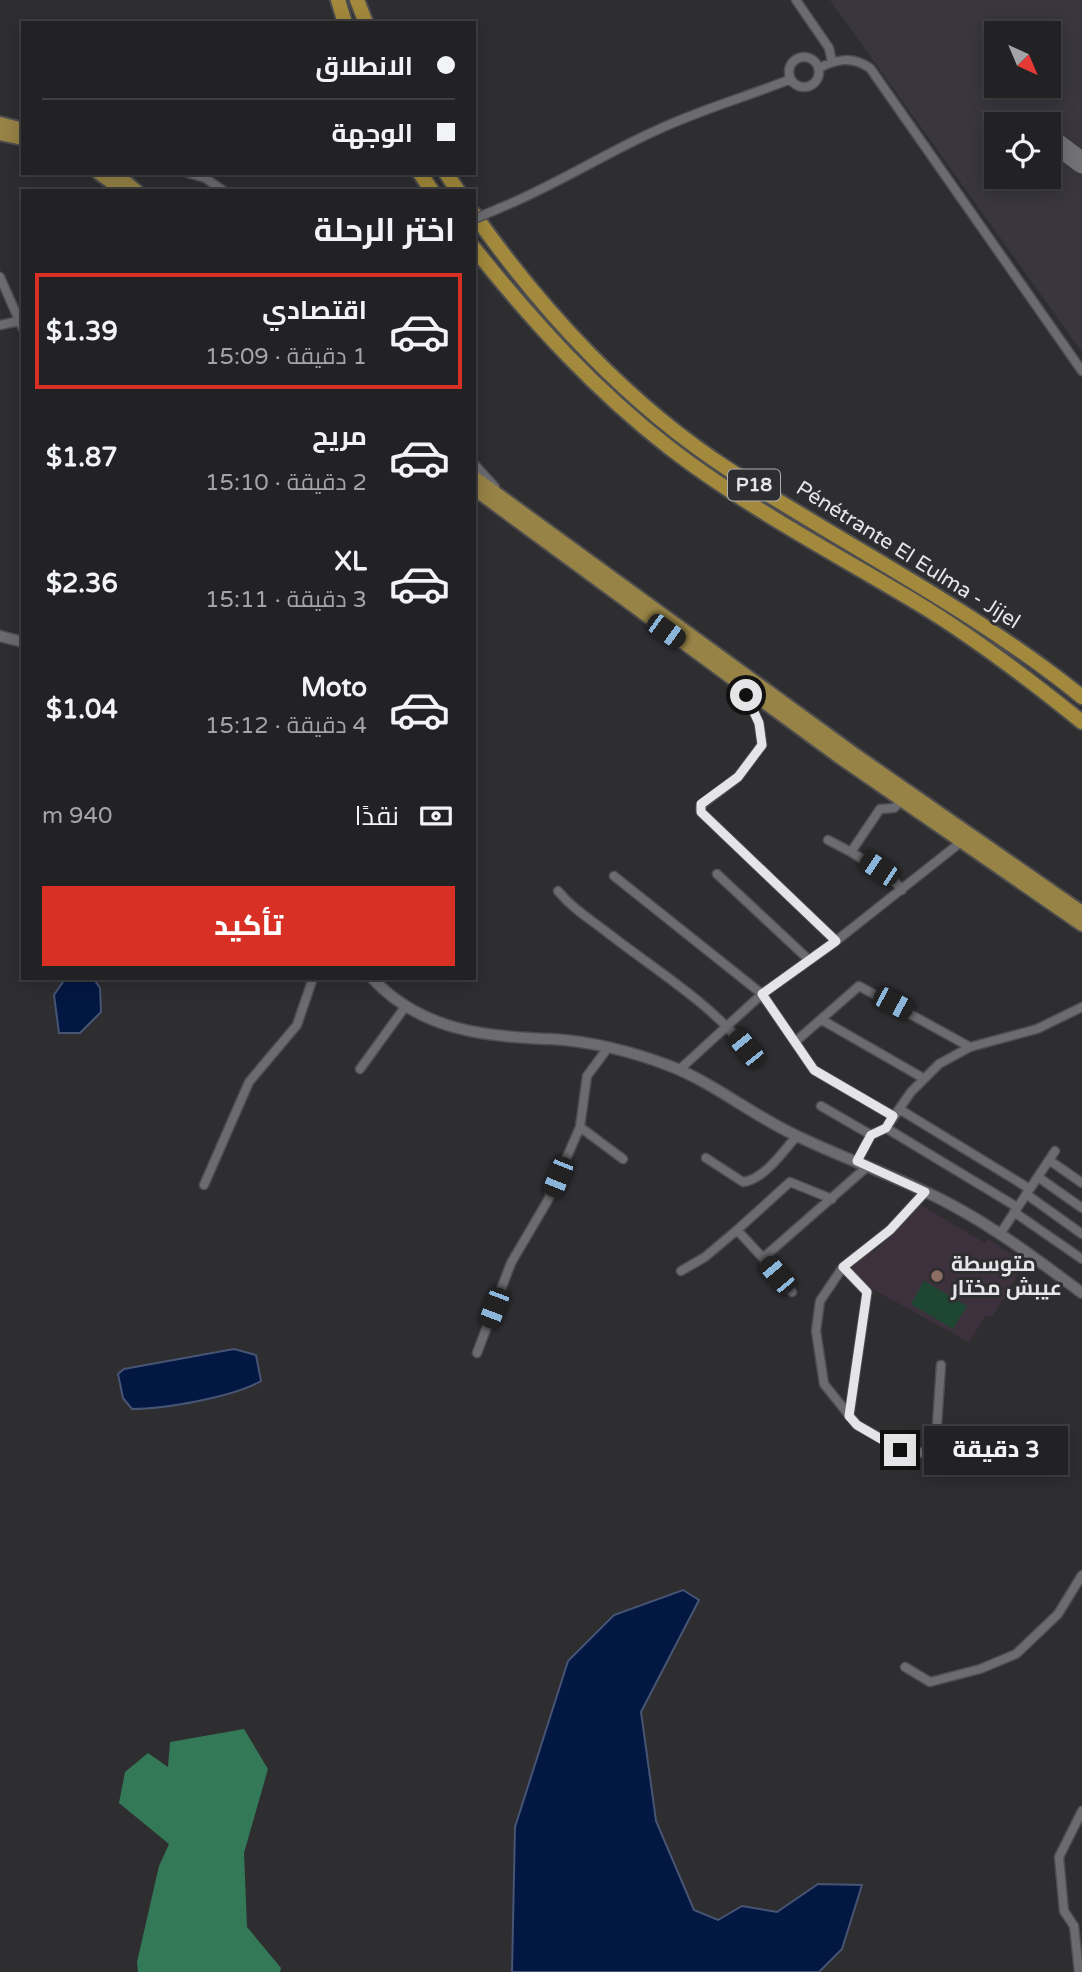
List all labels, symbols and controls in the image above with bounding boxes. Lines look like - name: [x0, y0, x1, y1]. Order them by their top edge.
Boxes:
- north arrow: [984, 21, 1060, 98]
- map controls: [984, 21, 1061, 189]
- text: الانطلاق: [315, 51, 413, 82]
- button: locate: [984, 112, 1061, 189]
- text: الوجهة: [332, 118, 413, 149]
- text: اختر الرحلة: [314, 212, 455, 250]
- text: اقتصادي: [262, 295, 367, 326]
- icon: car: [388, 300, 451, 363]
- text: $1.39: [46, 316, 118, 347]
- text: 1 دقيقة · 15:09: [205, 343, 367, 371]
- text: مريح: [312, 421, 367, 452]
- icon: car: [388, 426, 451, 489]
- text: $1.87: [46, 442, 118, 473]
- text: 2 دقيقة · 15:10: [205, 469, 367, 497]
- road number: P18: [728, 470, 780, 500]
- street label: Pénétrante El Eulma - Jijel: [791, 476, 1025, 634]
- text: XL: [335, 546, 367, 577]
- icon: car: [388, 552, 451, 615]
- text: $2.36: [46, 568, 118, 599]
- text: 3 دقيقة · 15:11: [205, 586, 367, 614]
- car: [643, 610, 690, 652]
- text: Moto: [301, 672, 367, 703]
- icon: car: [388, 678, 451, 741]
- route start: [730, 679, 762, 711]
- text: $1.04: [46, 694, 118, 725]
- text: 4 دقيقة · 15:12: [205, 712, 367, 740]
- icon: cash: [417, 797, 455, 835]
- text: نقدًا: [355, 801, 399, 832]
- text: 940 m: [42, 802, 112, 830]
- car: [856, 849, 903, 889]
- button: تأكيد: [42, 886, 455, 966]
- car: [870, 984, 917, 1022]
- car: [725, 1025, 768, 1071]
- car: [541, 1154, 576, 1200]
- car: [756, 1252, 799, 1298]
- place label: متوسطة عيبش مختار: [950, 1252, 1062, 1301]
- marker: متوسطة عيبش مختار: [929, 1268, 945, 1284]
- car: [477, 1285, 512, 1331]
- callout: 3 دقيقة: [925, 1426, 1068, 1474]
- route end: [884, 1434, 916, 1466]
- text: 3 دقيقة: [952, 1436, 1040, 1464]

